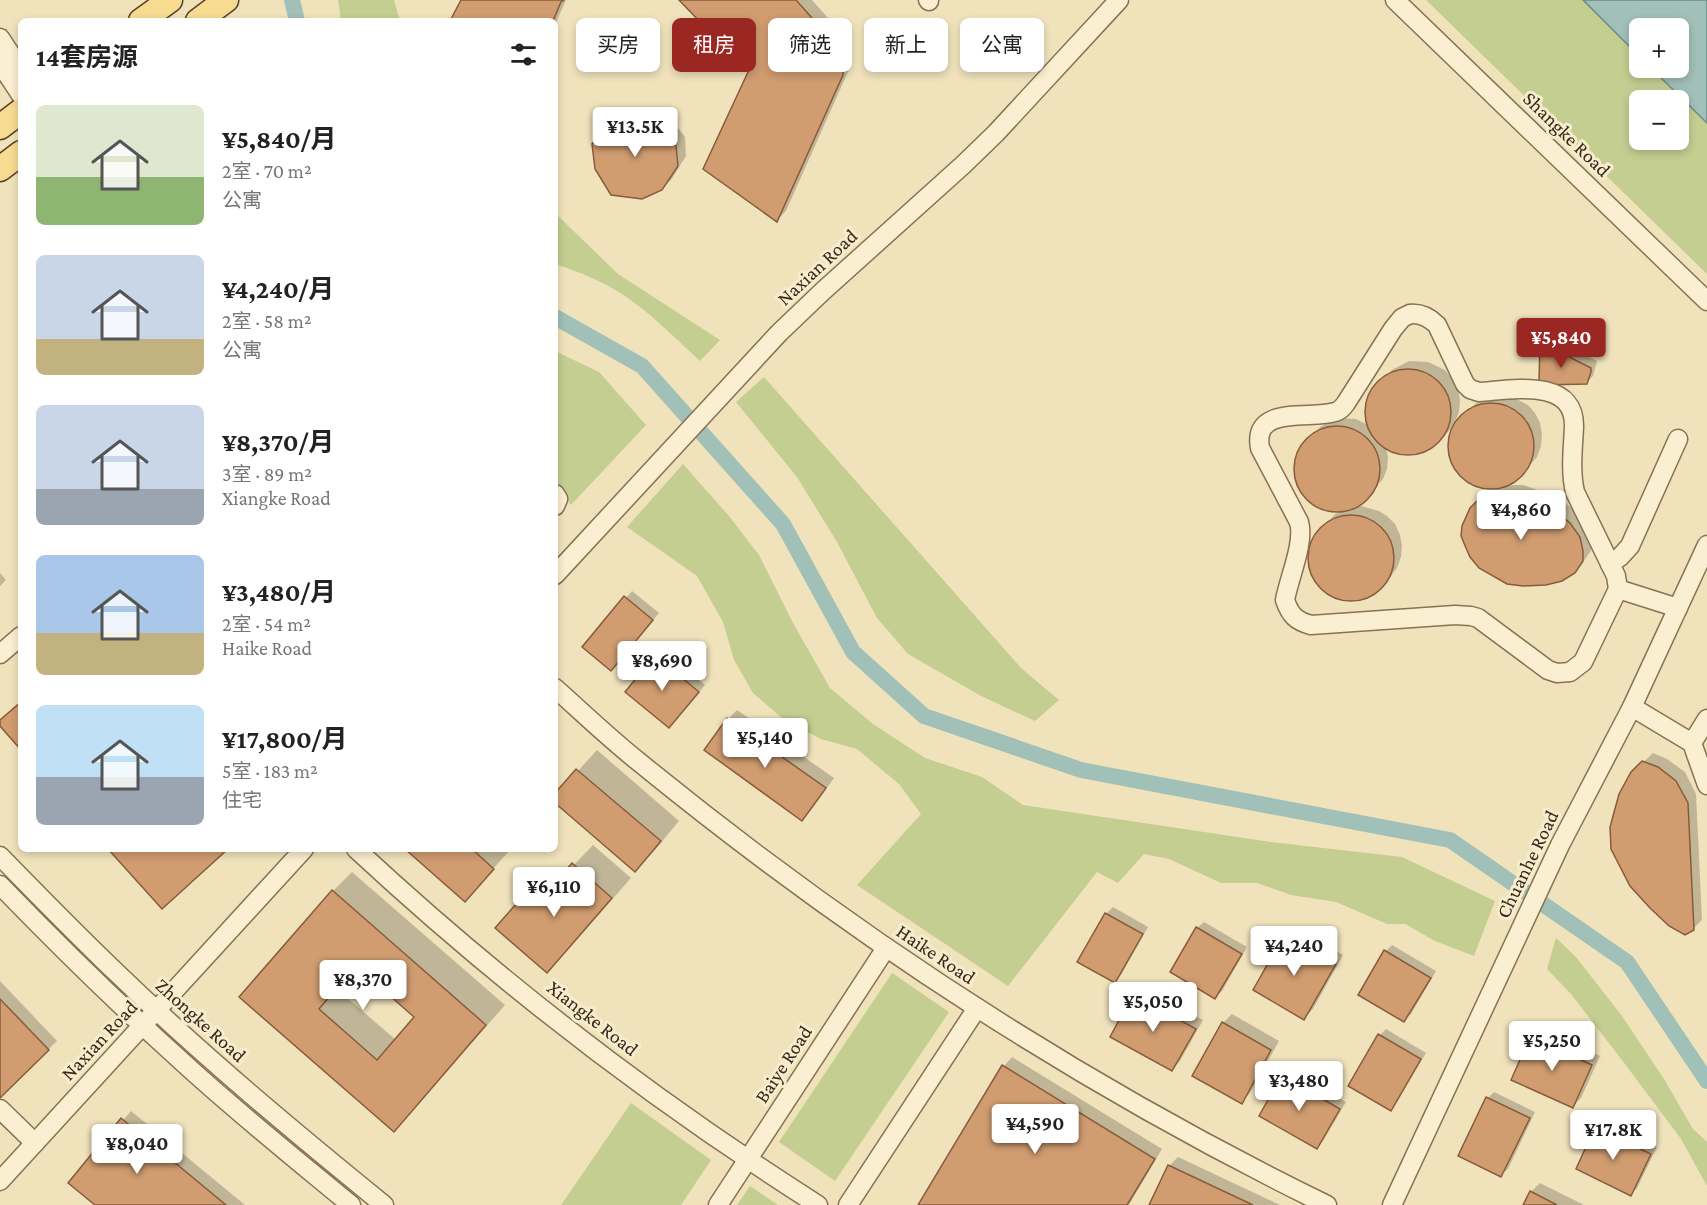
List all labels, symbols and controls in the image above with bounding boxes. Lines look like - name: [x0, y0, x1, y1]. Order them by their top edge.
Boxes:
- chip: 买房: [576, 18, 660, 72]
- chip: 租房: [672, 18, 756, 72]
- chip: 筛选: [768, 18, 852, 72]
- chip: 新上: [864, 18, 948, 72]
- chip: 公寓: [960, 18, 1044, 72]
- map controls: [1629, 18, 1689, 150]
- button: +: [1629, 18, 1689, 78]
- icon: filters: [507, 38, 540, 71]
- text: 14套房源: [36, 43, 138, 72]
- street label: Shangke Road: [1518, 87, 1615, 182]
- button: −: [1629, 90, 1689, 150]
- pin: ¥13.5K: [586, 107, 684, 158]
- text: ¥13.5K: [607, 115, 663, 137]
- text: ¥5,840/月: [222, 125, 336, 154]
- icon: home: [84, 129, 156, 201]
- text: 2室 · 70 m²: [222, 160, 312, 182]
- text: 公寓: [222, 189, 262, 211]
- street label: Naxian Road: [772, 224, 862, 310]
- text: ¥4,240/月: [222, 275, 334, 304]
- icon: home: [84, 279, 156, 351]
- text: 2室 · 58 m²: [222, 310, 312, 332]
- pin: ¥5,840: [1512, 318, 1610, 369]
- text: ¥5,840: [1531, 326, 1591, 348]
- text: 公寓: [222, 339, 262, 361]
- text: ¥8,370/月: [222, 428, 334, 457]
- icon: home: [84, 429, 156, 501]
- text: 3室 · 89 m²: [222, 463, 312, 485]
- text: Xiangke Road: [222, 487, 331, 509]
- pin: ¥4,860: [1472, 490, 1570, 541]
- text: ¥4,860: [1491, 498, 1551, 520]
- text: ¥3,480/月: [222, 578, 336, 607]
- icon: home: [84, 579, 156, 651]
- text: 2室 · 54 m²: [222, 613, 311, 635]
- text: Haike Road: [222, 637, 312, 659]
- pin: ¥8,690: [613, 641, 711, 692]
- text: ¥8,690: [631, 649, 693, 671]
- pin: ¥5,140: [716, 718, 814, 769]
- text: ¥17,800/月: [222, 725, 347, 754]
- text: ¥5,140: [737, 726, 793, 748]
- icon: home: [84, 729, 156, 801]
- text: 5室 · 183 m²: [222, 760, 318, 782]
- text: 住宅: [222, 789, 262, 811]
- street label: Chuanhe Road: [1491, 806, 1563, 921]
- pin: ¥6,110: [505, 867, 603, 918]
- text: ¥6,110: [527, 875, 581, 897]
- street label: Haike Road: [892, 920, 980, 989]
- pin: ¥4,240: [1245, 926, 1343, 977]
- text: ¥4,240: [1264, 934, 1324, 956]
- pin: ¥8,370: [314, 960, 412, 1011]
- text: ¥8,370: [334, 968, 392, 990]
- street label: Zhongke Road: [151, 974, 251, 1067]
- street label: Xiangke Road: [543, 976, 643, 1061]
- pin: ¥5,050: [1104, 982, 1202, 1033]
- text: ¥5,050: [1123, 990, 1183, 1012]
- street label: Naxian Road: [56, 995, 142, 1085]
- street label: Baiye Road: [750, 1021, 817, 1107]
- pin: ¥5,250: [1503, 1021, 1601, 1072]
- text: ¥5,250: [1523, 1029, 1581, 1051]
- pin: ¥3,480: [1250, 1061, 1348, 1112]
- text: ¥3,480: [1269, 1069, 1329, 1091]
- pin: ¥4,590: [986, 1104, 1084, 1155]
- pin: ¥17.8K: [1564, 1110, 1662, 1161]
- text: ¥4,590: [1006, 1112, 1064, 1134]
- text: ¥17.8K: [1584, 1118, 1642, 1140]
- pin: ¥8,040: [88, 1124, 186, 1175]
- text: ¥8,040: [106, 1132, 168, 1154]

